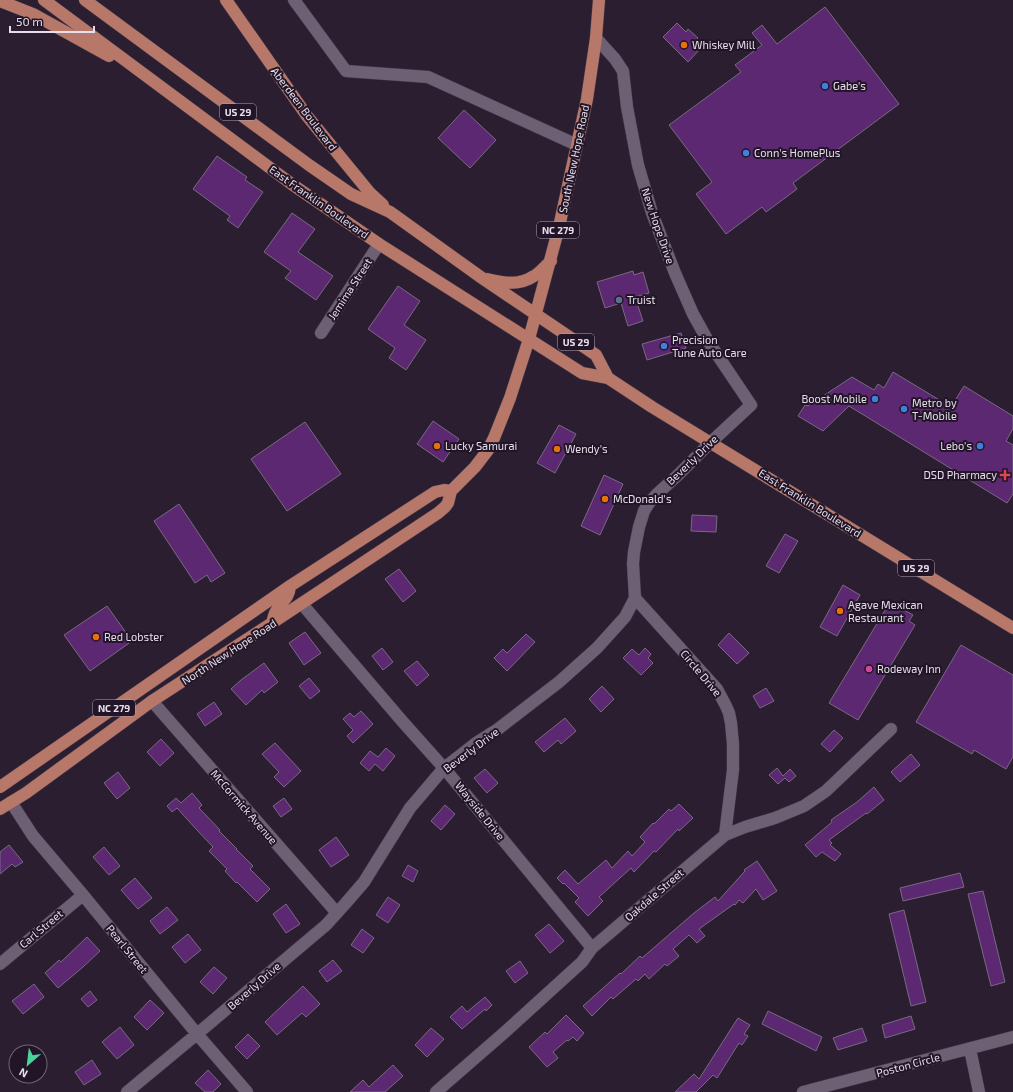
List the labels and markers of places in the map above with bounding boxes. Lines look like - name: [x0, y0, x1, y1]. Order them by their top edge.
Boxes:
- place label: Whiskey Mill: [692, 38, 756, 51]
- marker: Whiskey Mill: [679, 40, 689, 50]
- place label: Gabe's: [833, 79, 866, 92]
- marker: Gabe's: [820, 81, 830, 91]
- place label: Conn's HomePlus: [754, 146, 841, 159]
- marker: Conn's HomePlus: [741, 148, 751, 158]
- place label: Truist: [627, 293, 656, 306]
- marker: Truist: [614, 295, 624, 305]
- place label: Precision Tune Auto Care: [672, 333, 747, 359]
- marker: Precision Tune Auto Care: [659, 341, 669, 351]
- place label: Boost Mobile: [801, 392, 867, 405]
- marker: Boost Mobile: [870, 394, 880, 404]
- place label: Metro by T-Mobile: [912, 396, 957, 422]
- marker: Metro by T-Mobile: [899, 404, 909, 414]
- place label: Lucky Samurai: [445, 439, 517, 452]
- place label: Lebo's: [940, 439, 972, 452]
- marker: Lucky Samurai: [432, 441, 442, 451]
- marker: Lebo's: [975, 441, 985, 451]
- place label: Wendy's: [565, 442, 608, 455]
- marker: Wendy's: [552, 444, 562, 454]
- place label: DSD Pharmacy: [924, 468, 997, 481]
- marker: DSD Pharmacy: [1000, 470, 1010, 480]
- place label: McDonald's: [613, 492, 672, 505]
- marker: McDonald's: [600, 494, 610, 504]
- place label: Agave Mexican Restaurant: [848, 598, 923, 624]
- marker: Agave Mexican Restaurant: [835, 606, 845, 616]
- place label: Red Lobster: [104, 630, 164, 643]
- marker: Red Lobster: [91, 632, 101, 642]
- place label: Rodeway Inn: [877, 662, 941, 675]
- marker: Rodeway Inn: [864, 664, 874, 674]

